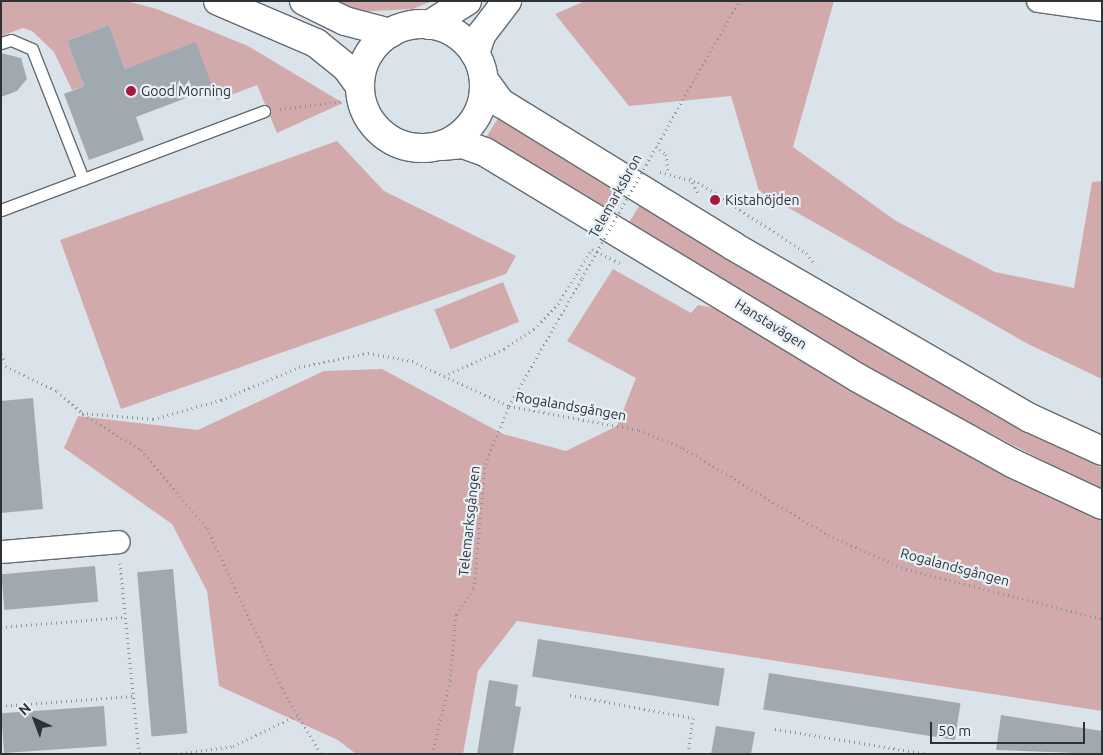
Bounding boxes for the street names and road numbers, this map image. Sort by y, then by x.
street label: Telemarksbron [585,151,645,241]
street label: Hanstavägen [732,295,810,353]
street label: Rogalandsgången [514,388,628,424]
street label: Telemarksgången [455,465,483,577]
street label: Rogalandsgången [899,544,1011,590]

